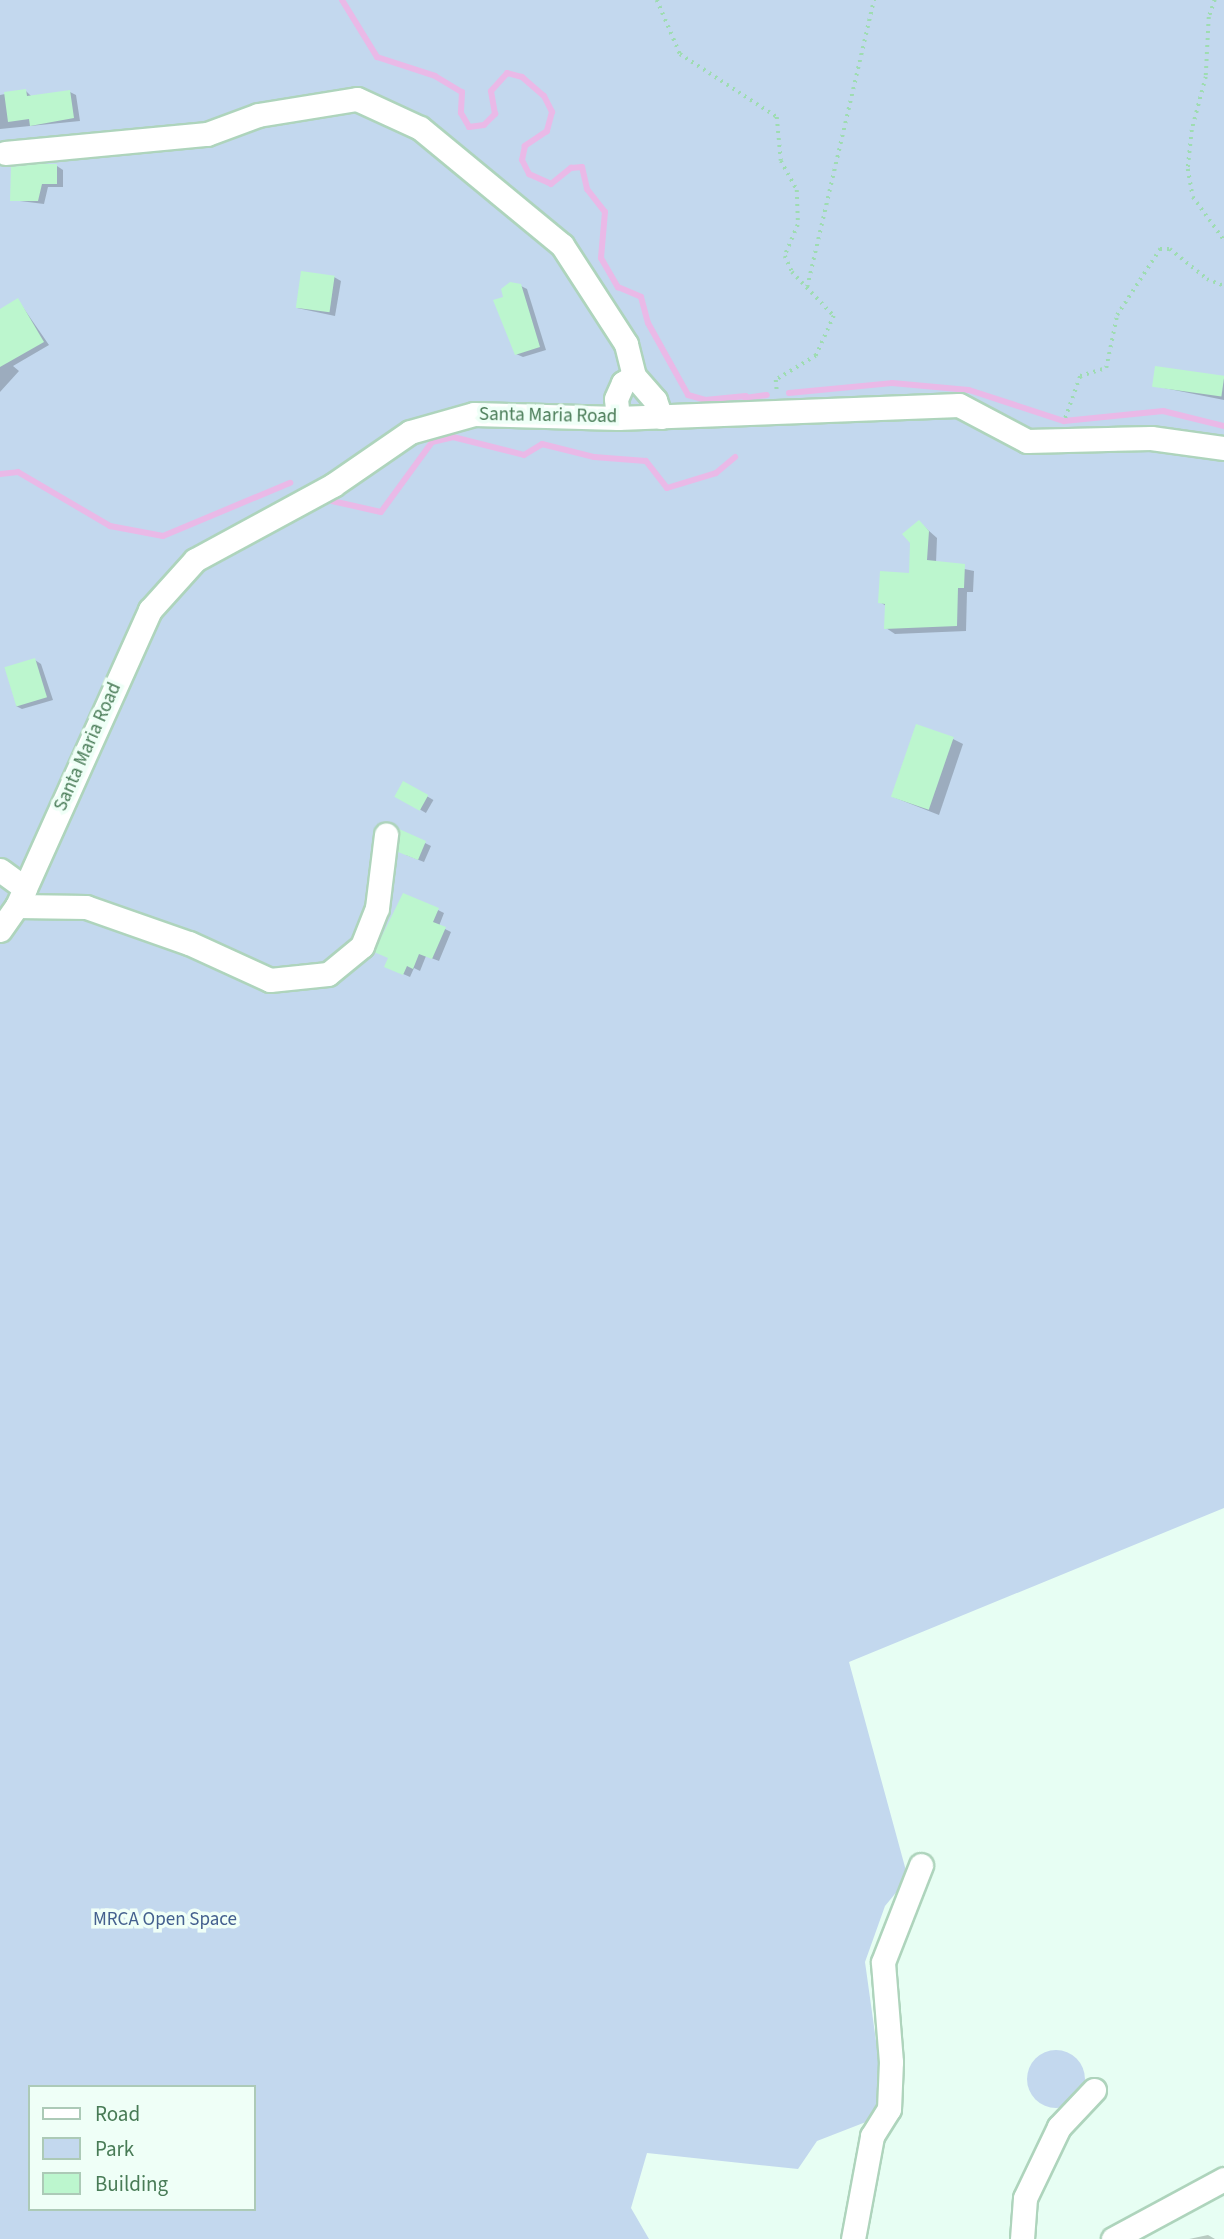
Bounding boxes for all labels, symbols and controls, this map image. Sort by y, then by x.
street label: Santa Maria Road [479,403,617,429]
street label: Santa Maria Road [49,679,127,815]
park label: MRCA Open Space [93,1909,237,1931]
legend [28,2085,256,2211]
text: Road [95,2099,140,2129]
text: Park [95,2134,134,2164]
text: Building [95,2169,168,2199]

